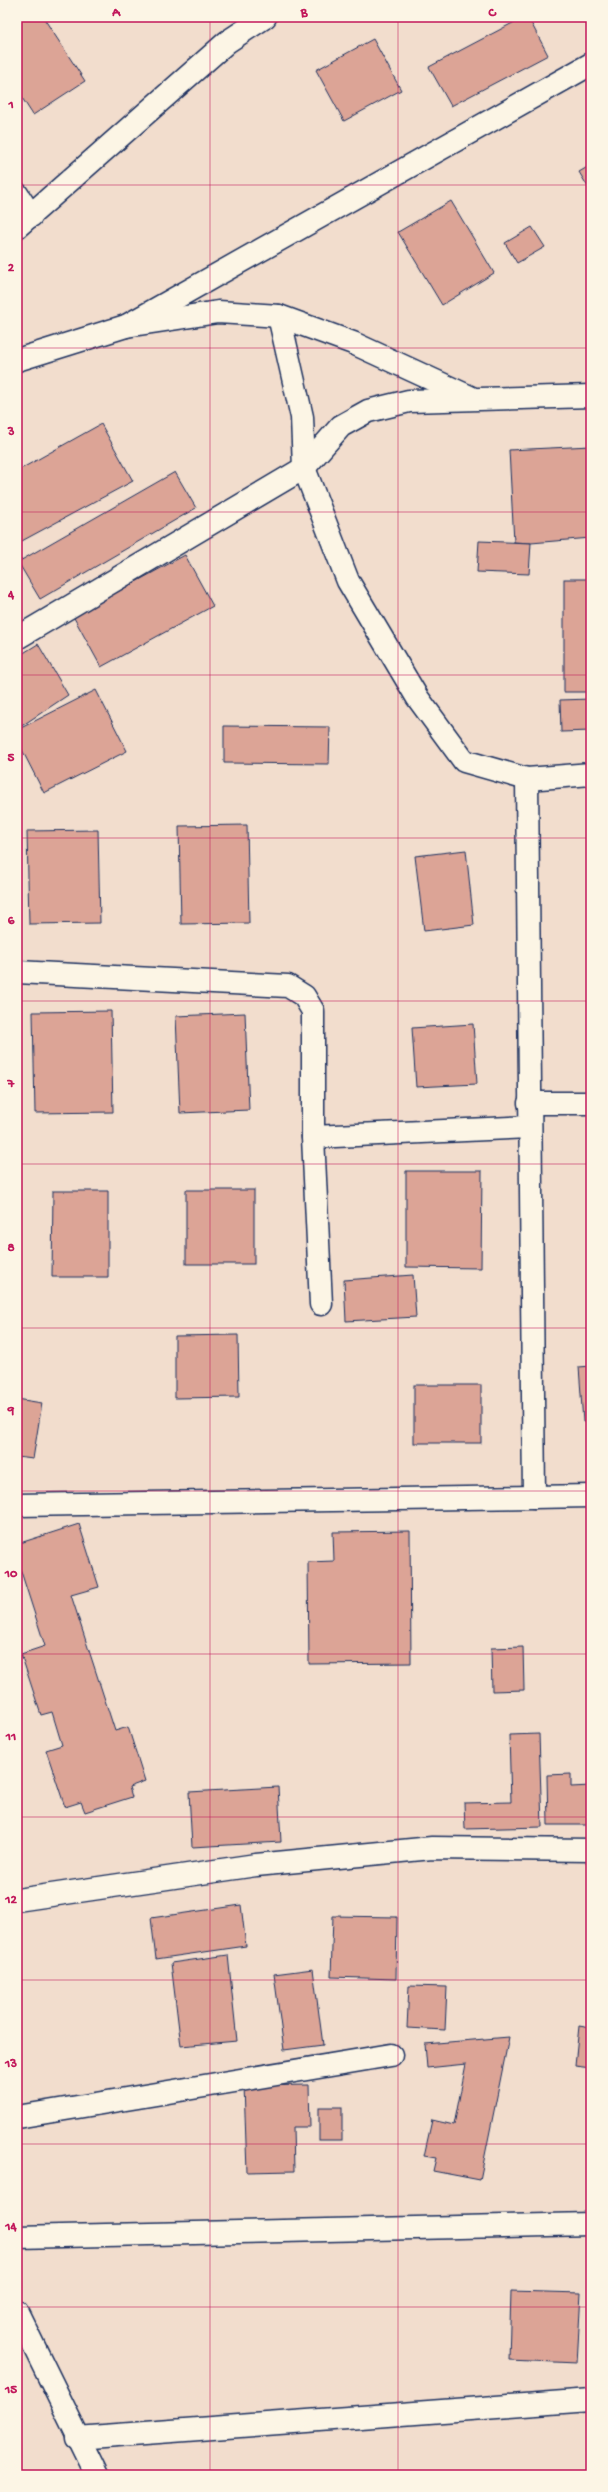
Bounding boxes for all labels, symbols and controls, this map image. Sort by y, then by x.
text: A [111,6,121,21]
text: B [300,6,309,21]
text: C [487,6,497,21]
text: 1 [7,98,14,113]
text: 2 [8,261,15,276]
text: 3 [7,425,15,440]
text: 4 [7,588,15,603]
text: 5 [8,751,15,766]
text: 6 [8,914,15,929]
text: 7 [7,1077,16,1092]
text: 8 [7,1241,15,1256]
text: 9 [7,1404,15,1419]
text: 10 [4,1567,18,1582]
text: 11 [5,1730,16,1745]
text: 12 [4,1893,17,1908]
text: 13 [4,2057,17,2072]
text: 14 [4,2220,18,2235]
text: 15 [4,2383,17,2398]

